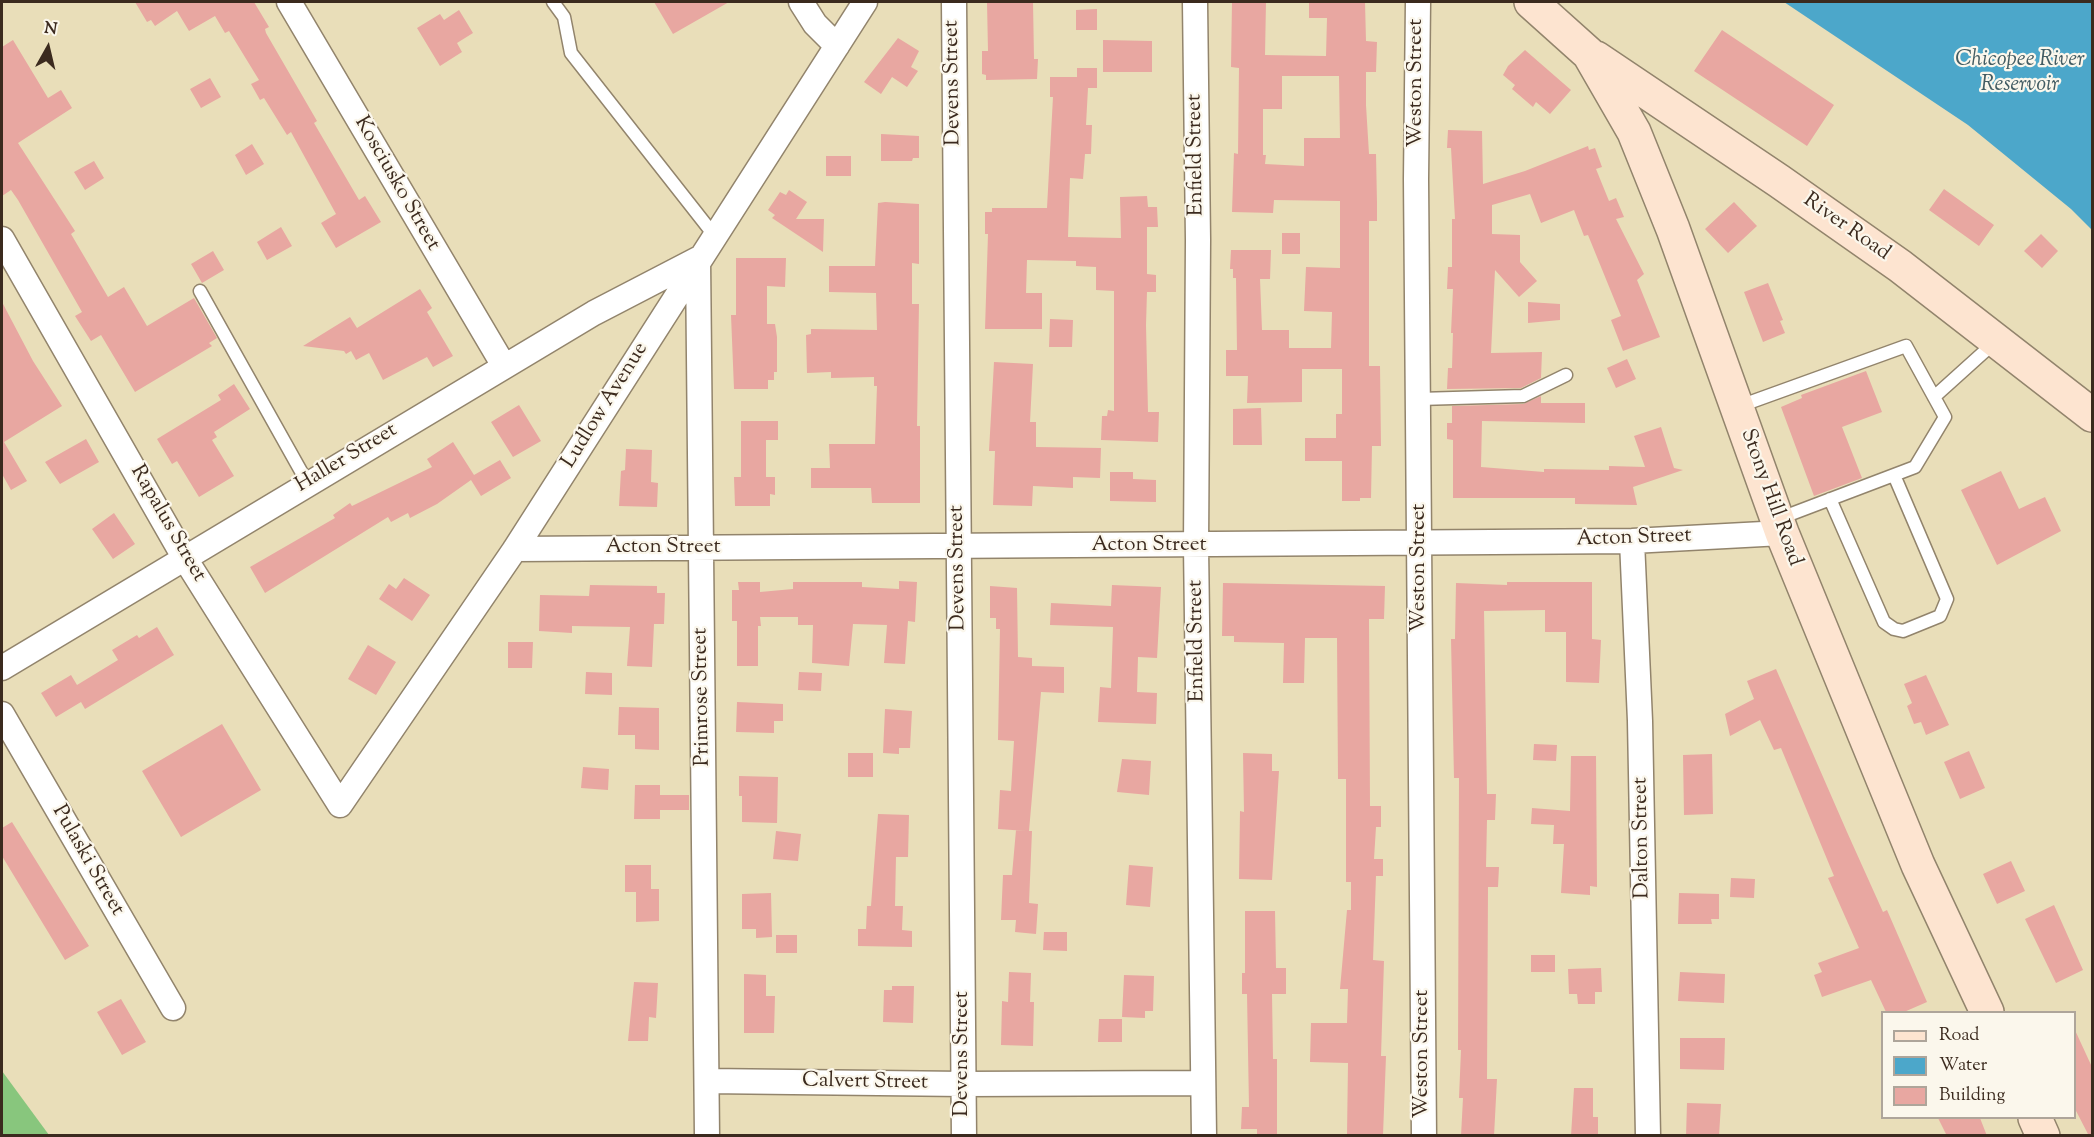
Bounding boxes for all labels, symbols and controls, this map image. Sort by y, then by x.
text: N [43,17,59,42]
north arrow [18,18,78,78]
street label: Weston Street [1404,18,1430,148]
street label: Devens Street [940,20,968,146]
water label: Chicopee River Reservoir [1955,48,2085,100]
street label: Enfield Street [1183,94,1211,216]
street label: Kosciusko Street [347,112,445,256]
street label: River Road [1798,189,1894,267]
street label: Ludlow Avenue [557,338,655,474]
street label: Haller Street [292,419,402,499]
street label: Stony Hill Road [1734,426,1806,570]
street label: Rapalus Street [123,461,211,587]
street label: Weston Street [1407,503,1433,633]
street label: Devens Street [945,505,973,631]
street label: Acton Street [1576,524,1692,554]
street label: Acton Street [1091,533,1207,559]
street label: Acton Street [605,535,721,561]
street label: Enfield Street [1184,580,1212,702]
street label: Primrose Street [689,627,717,767]
street label: Dalton Street [1629,777,1657,899]
street label: Pulaski Street [45,801,129,921]
street label: Weston Street [1410,989,1436,1119]
street label: Devens Street [950,991,976,1117]
legend [1881,1011,2076,1119]
text: Road [1939,1023,1979,1049]
text: Water [1939,1053,1987,1079]
street label: Calvert Street [802,1069,928,1097]
text: Building [1939,1083,2005,1109]

